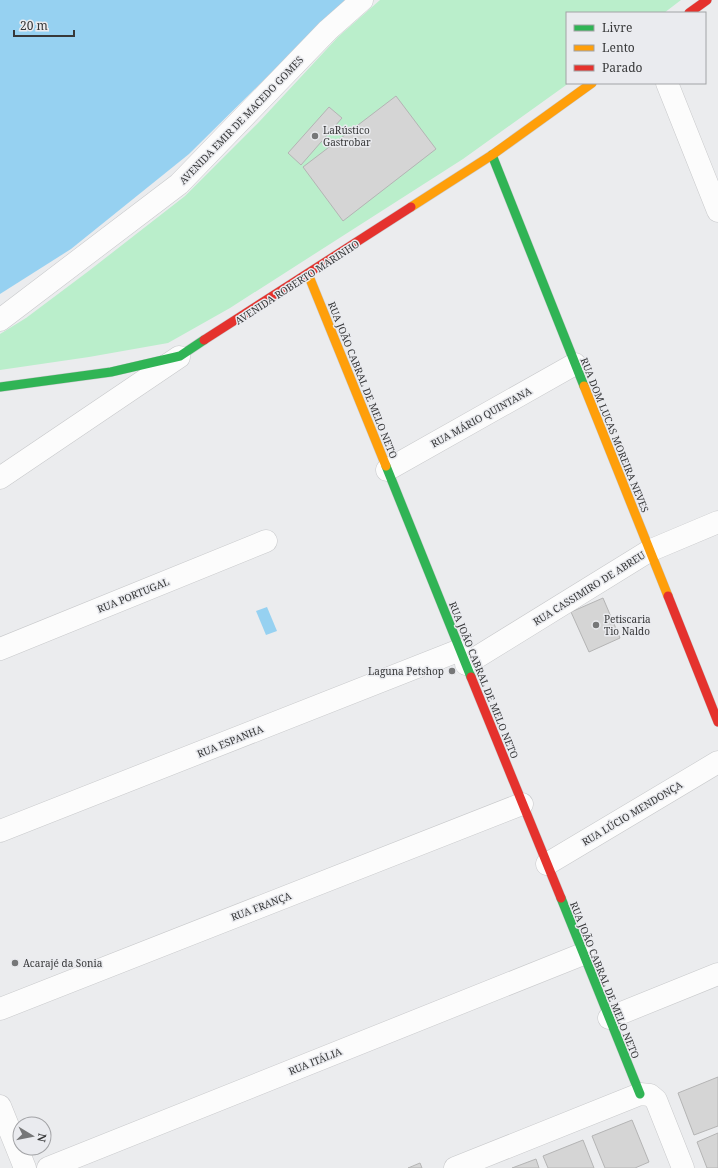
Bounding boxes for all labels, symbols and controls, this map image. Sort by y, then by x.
scale bar [14,12,74,38]
legend [566,12,706,84]
text: 20 m [20,17,48,34]
text: Livre [602,19,632,36]
text: Lento [602,39,635,56]
street label: AVENIDA EMIR DE MACEDO GOMES [176,53,306,187]
text: Parado [602,59,643,76]
place label: LaRústico Gastrobar [323,123,371,149]
marker: LaRústico Gastrobar [310,131,320,141]
street label: AVENIDA ROBERTO MARINHO [232,236,362,328]
street label: RUA JOÃO CABRAL DE MELO NETO [325,299,401,461]
street label: RUA DOM LUCAS MOREIRA NEVES [577,355,653,515]
street label: RUA MÁRIO QUINTANA [428,383,535,450]
street label: RUA CASSIMIRO DE ABREU [530,547,648,628]
street label: RUA PORTUGAL [95,574,171,616]
street label: RUA JOÃO CABRAL DE MELO NETO [446,599,522,761]
place label: Petiscaria Tio Naldo [604,612,651,638]
marker: Petiscaria Tio Naldo [591,620,601,630]
place label: Laguna Petshop [368,664,444,678]
marker: Laguna Petshop [447,666,457,676]
street label: RUA ESPANHA [195,721,266,761]
street label: RUA LÚCIO MENDONÇA [579,777,686,849]
street label: RUA FRANÇA [229,888,294,924]
street label: RUA JOÃO CABRAL DE MELO NETO [567,899,643,1061]
place label: Acarajé da Sonia [23,956,103,970]
marker: Acarajé da Sonia [10,958,20,968]
street label: RUA ITÁLIA [286,1044,345,1078]
north arrow [12,1116,52,1156]
text: N [34,1132,50,1144]

